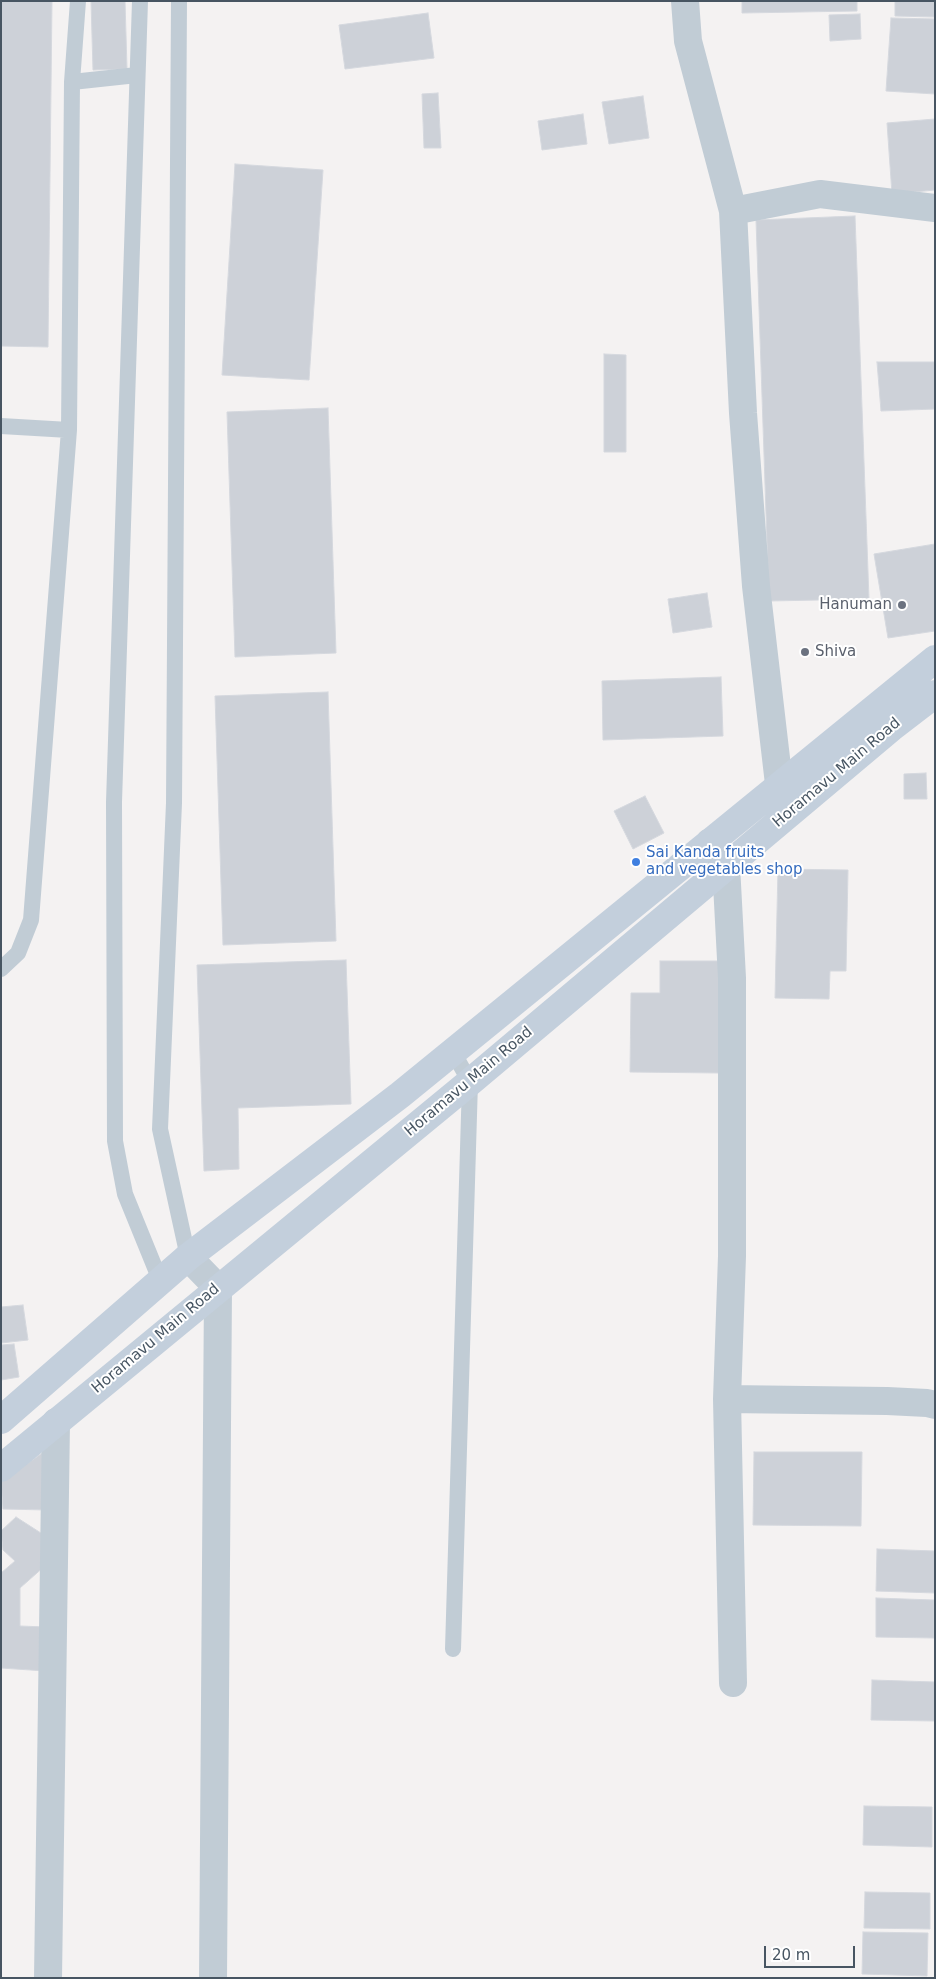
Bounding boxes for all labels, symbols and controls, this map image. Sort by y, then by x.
place label: Hanuman [819,596,892,614]
marker: Hanuman [896,599,908,611]
place label: Shiva [815,643,856,661]
marker: Shiva [799,646,811,658]
street label: Horamavu Main Road [770,714,904,832]
place label: Sai Kanda fruits and vegetables shop [646,844,802,879]
marker: Sai Kanda fruits and vegetables shop [630,856,642,868]
street label: Horamavu Main Road [402,1023,536,1141]
street label: Horamavu Main Road [89,1280,223,1398]
scale bar [766,1936,857,1968]
text: 20 m [772,1946,810,1964]

